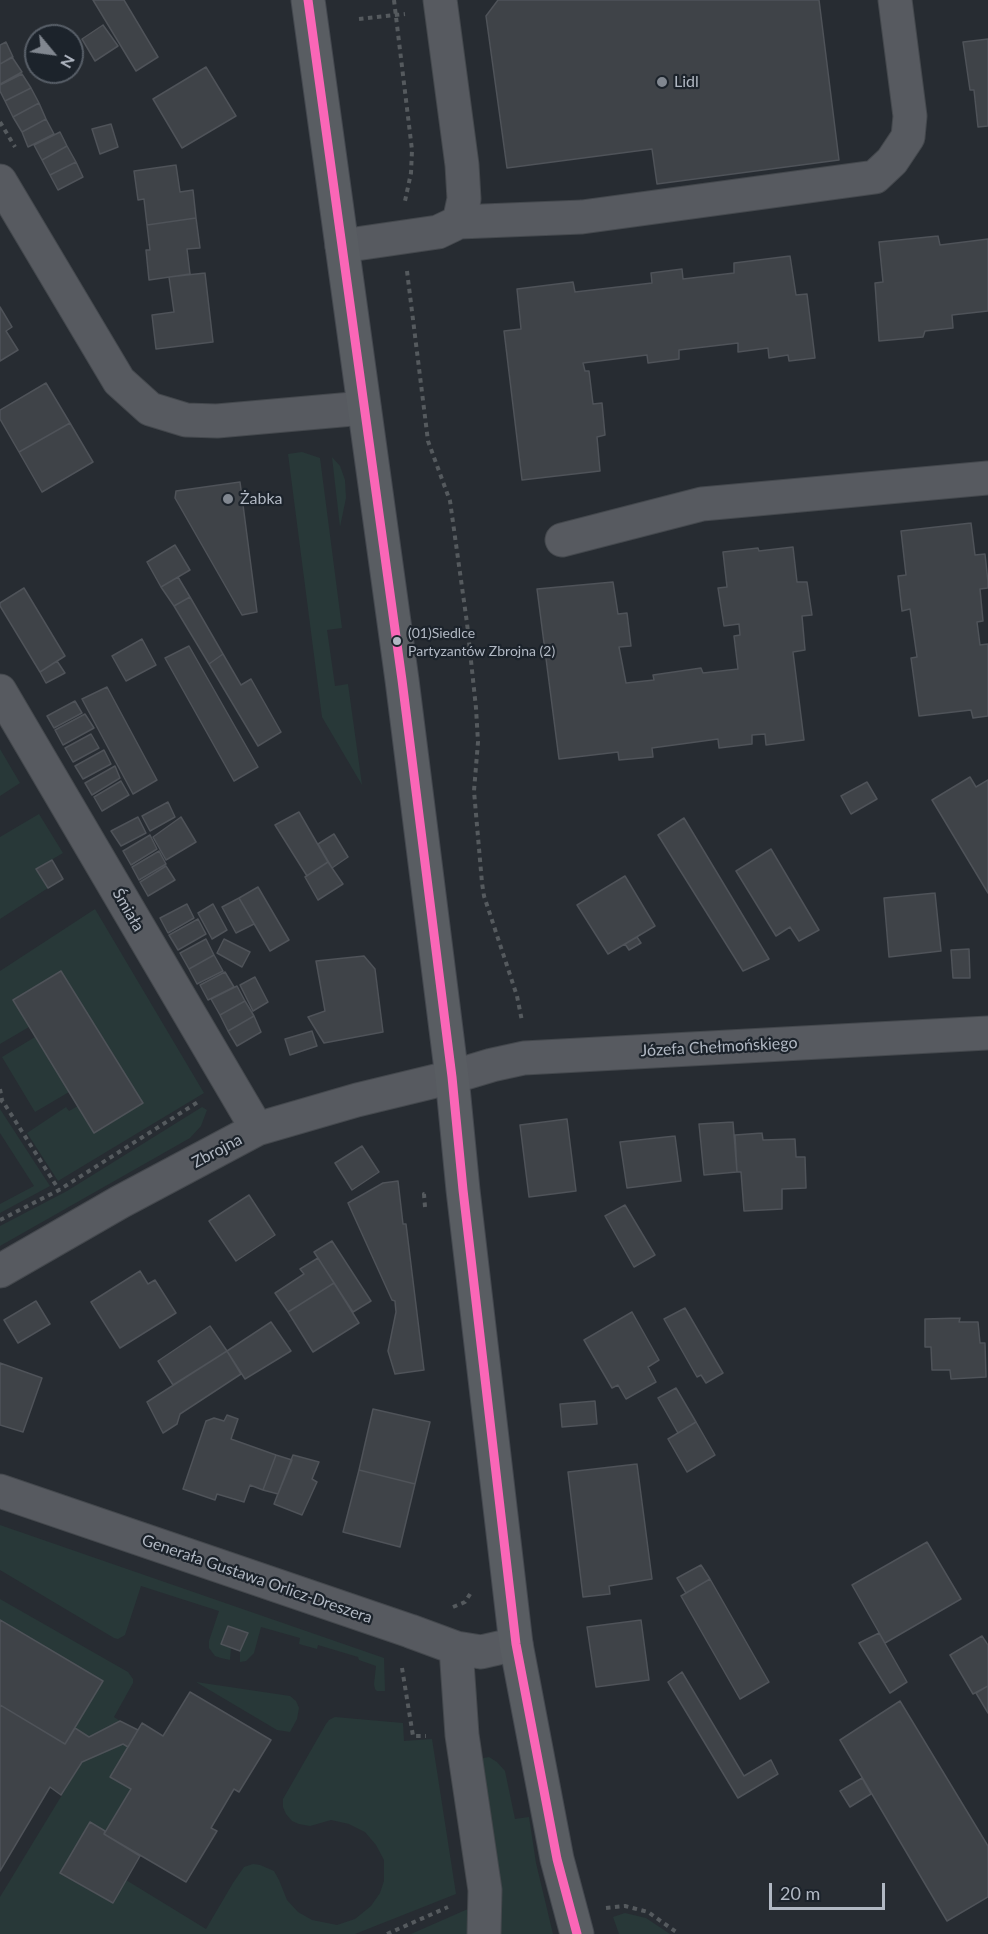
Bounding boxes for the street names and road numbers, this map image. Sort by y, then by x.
street label: Śmiała [108,885,148,935]
street label: Józefa Chełmońskiego [640,1033,798,1061]
street label: Zbrojna [189,1130,245,1172]
street label: Generała Gustawa Orlicz-Dreszera [139,1530,375,1628]

